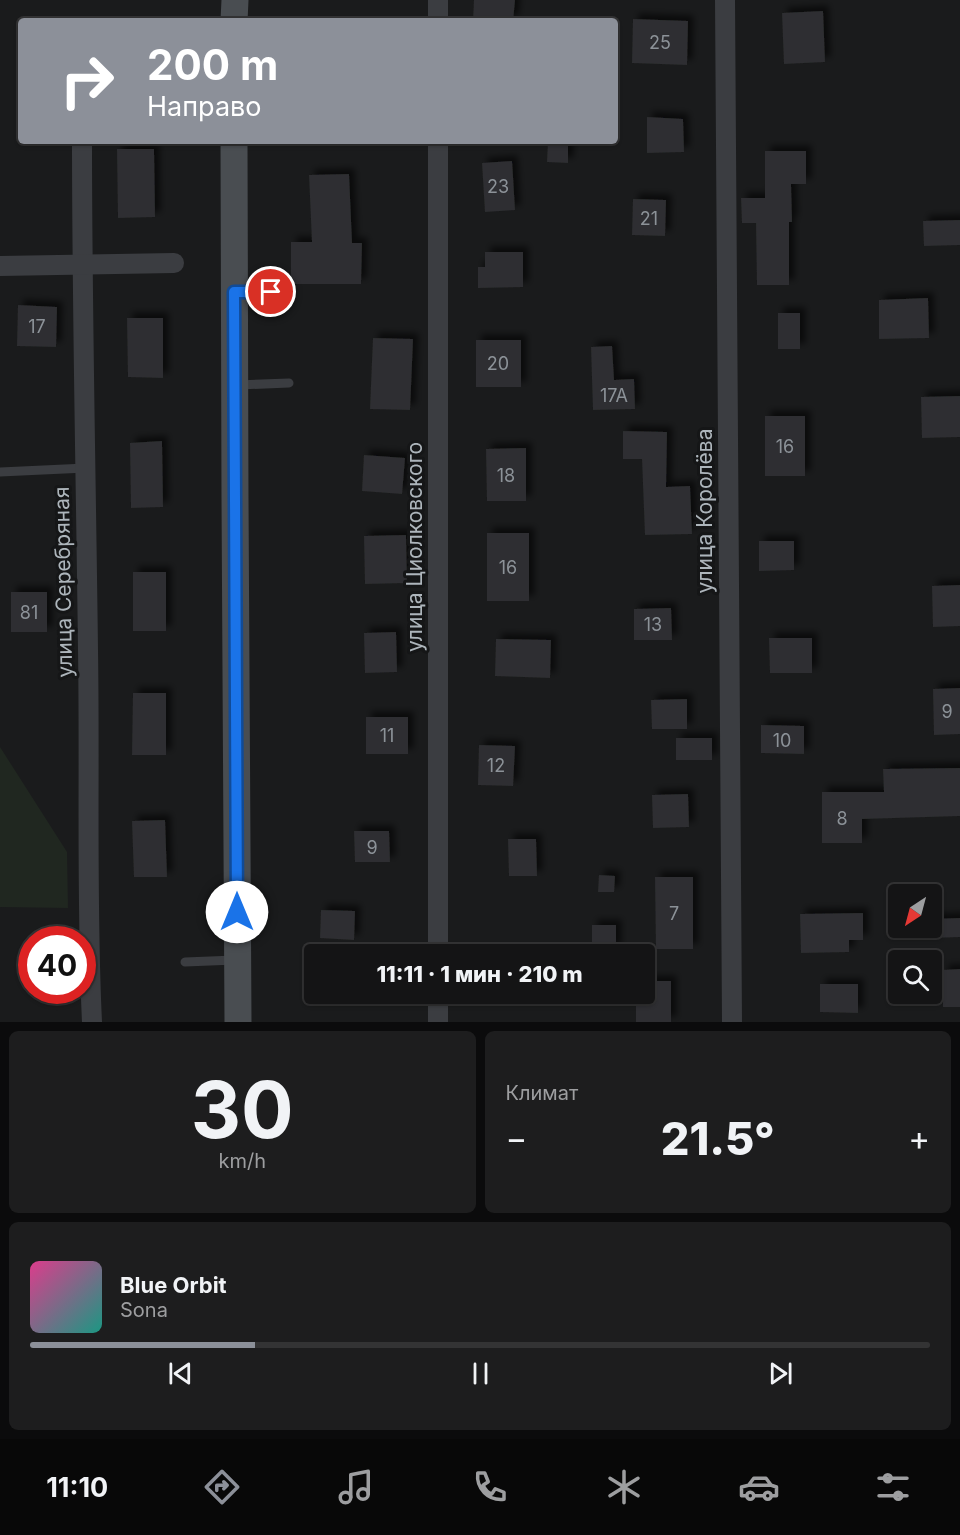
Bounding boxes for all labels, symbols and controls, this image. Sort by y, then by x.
house number: 25 [649,32,671,53]
text: 200 m [147,39,278,90]
icon: right [48,42,126,120]
text: Направо [147,90,262,123]
house number: 23 [487,176,509,197]
house number: 21 [640,208,658,229]
pin [245,266,296,317]
icon: arrive [254,275,287,308]
house number: 17 [28,316,46,337]
house number: 20 [487,353,509,374]
house number: 17А [600,385,628,406]
street label: улица Королёва [692,429,717,593]
house number: 16 [776,436,794,457]
street label: улица Циолковского [402,442,427,652]
house number: 18 [497,465,515,486]
street label: улица Серебряная [49,486,77,678]
house number: 16 [499,557,517,578]
house number: 81 [20,602,38,623]
house number: 13 [644,614,662,635]
house number: 9 [941,701,953,722]
house number: 11 [380,725,394,746]
house number: 10 [773,730,791,751]
house number: 12 [487,755,505,776]
house number: 8 [836,808,848,829]
house number: 9 [366,837,378,858]
position arrow [205,880,269,944]
north arrow [888,884,942,938]
map controls [888,884,942,1004]
house number: 7 [669,903,679,924]
speed limit sign: 40 [18,926,96,1004]
button: search [888,950,942,1004]
text: 11:11 · 1 мин · 210 m [376,961,583,987]
text: 30 [191,1062,294,1157]
text: Климат [506,1081,578,1105]
text: 21.5° [661,1111,775,1166]
text: − [506,1118,527,1158]
text: + [908,1118,930,1158]
text: km/h [218,1149,266,1173]
text: Blue Orbit [120,1272,227,1298]
text: Sona [120,1298,168,1322]
icon: previous [164,1357,197,1390]
icon: pause [464,1357,497,1390]
icon: next [764,1357,797,1390]
icon: directions [201,1466,243,1508]
icon: music [335,1466,377,1508]
icon: phone [469,1466,511,1508]
icon: climate [603,1466,645,1508]
icon: car [738,1466,780,1508]
icon: filters [872,1466,914,1508]
text: 11:10 [46,1471,108,1504]

